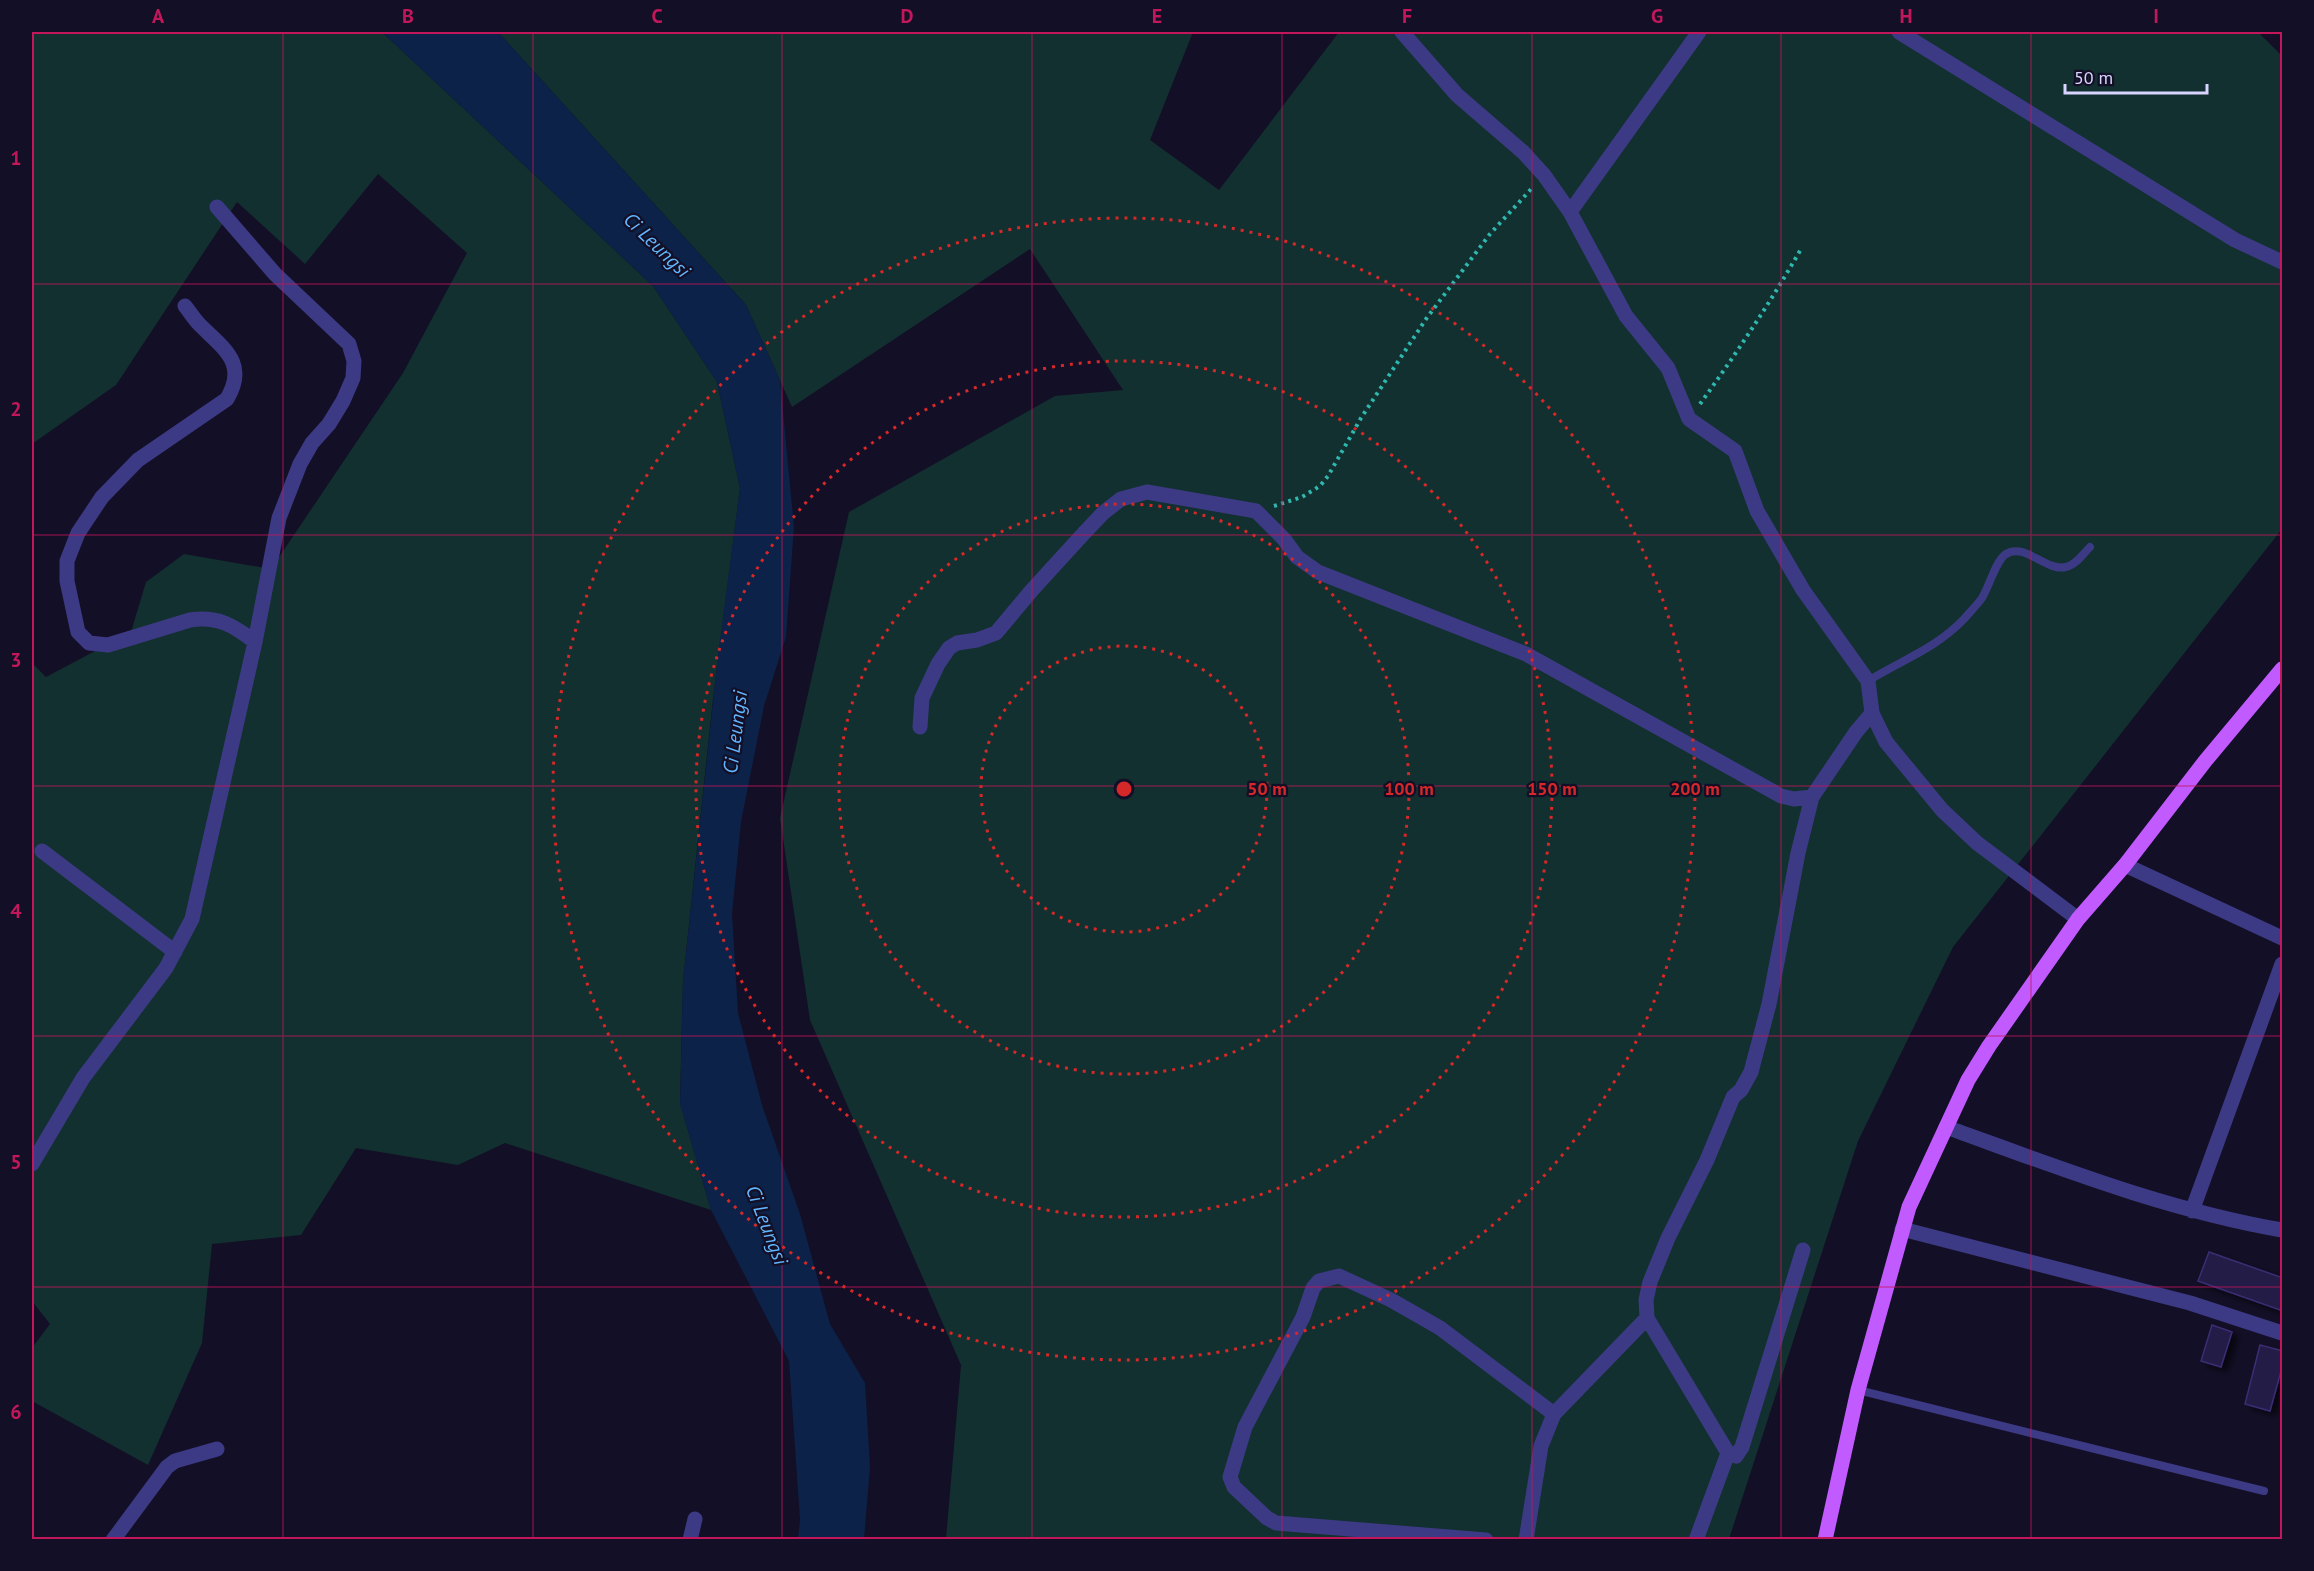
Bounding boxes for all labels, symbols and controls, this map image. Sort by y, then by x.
text: A [152,3,165,29]
text: B [402,3,414,29]
text: C [651,3,663,29]
text: D [901,3,914,29]
text: E [1152,3,1162,29]
text: F [1402,3,1412,29]
text: G [1651,3,1663,29]
text: H [1899,3,1913,29]
text: I [2153,3,2159,29]
scale bar [2065,57,2208,95]
text: 50 m [2074,66,2113,89]
text: 1 [10,145,22,171]
water label: Ci Leungsi [618,207,697,284]
text: 2 [10,396,22,422]
text: 3 [10,647,22,673]
water label: Ci Leungsi [717,688,753,775]
text: 50 m [1247,777,1287,800]
text: 100 m [1384,777,1434,800]
text: 150 m [1527,777,1577,800]
text: 200 m [1670,777,1720,800]
centre of rings [1114,779,1134,799]
text: 4 [10,898,22,924]
text: 5 [10,1149,22,1175]
water label: Ci Leungsi [740,1181,794,1269]
text: 6 [10,1399,22,1425]

